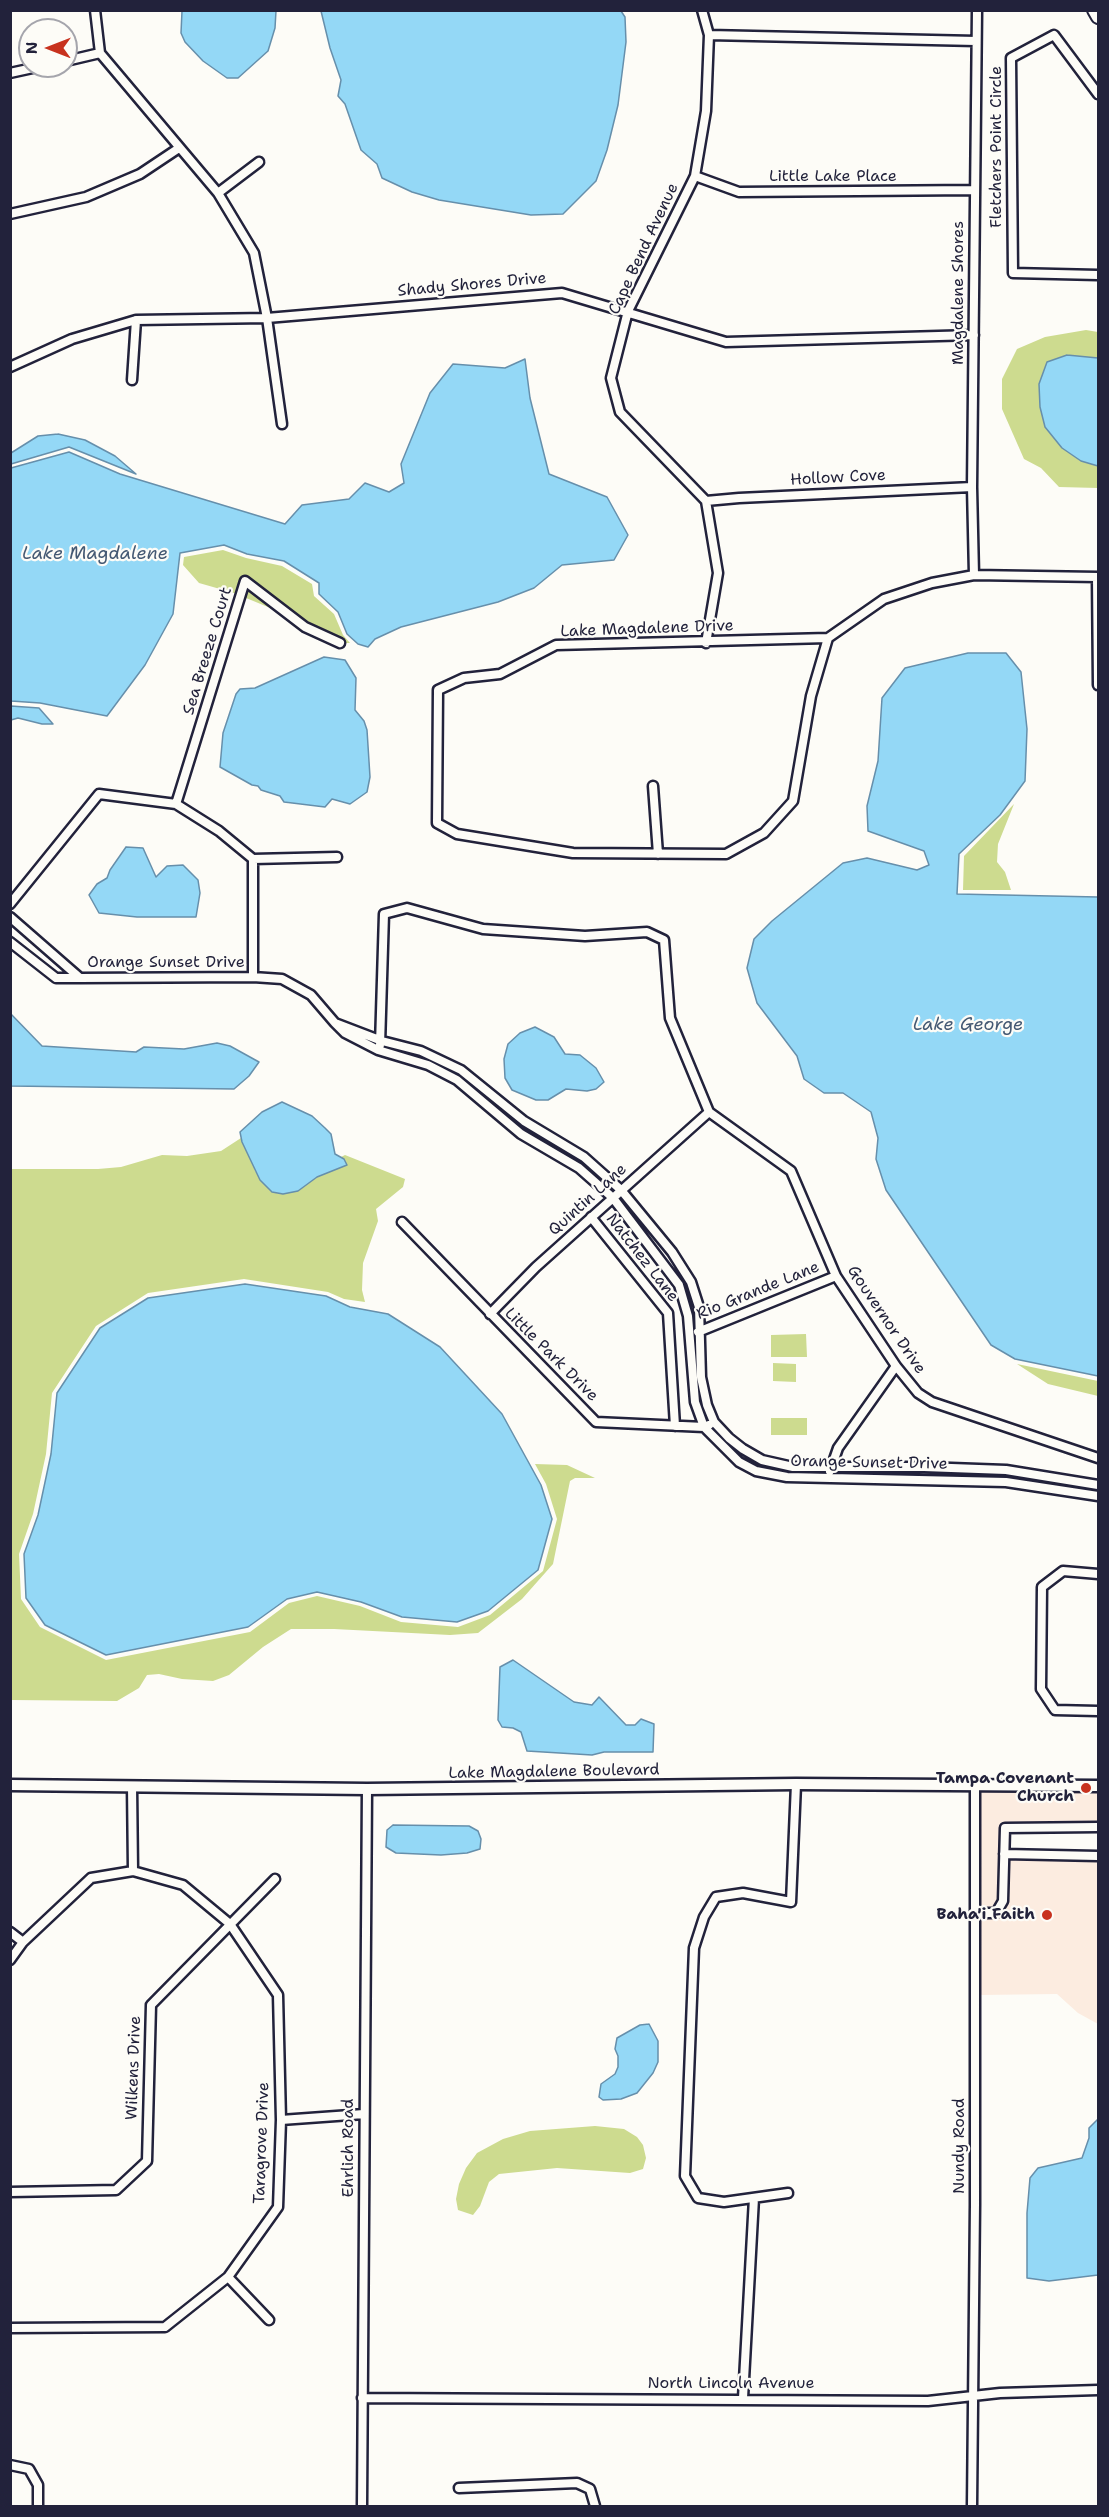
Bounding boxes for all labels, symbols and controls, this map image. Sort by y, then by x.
north arrow [18,18,78,78]
text: N [21,42,42,54]
street label: Fletchers Point Circle [987,66,1007,228]
street label: Little Lake Place [769,167,897,187]
street label: Cape Bend Avenue [605,180,683,318]
street label: Magdalene Shores [949,221,969,365]
street label: Shady Shores Drive [397,269,547,301]
street label: Hollow Cove [790,466,886,490]
water label: Lake Magdalene [22,543,168,565]
street label: Sea Breeze Court [179,585,237,717]
street label: Lake Magdalene Drive [560,616,734,642]
street label: Orange Sunset Drive [87,953,245,973]
water label: Lake George [913,1014,1023,1036]
street label: Quintin Lane [545,1160,631,1240]
street label: Natchez Lane [601,1210,683,1306]
street label: Rio Grande Lane [694,1258,822,1324]
street label: Gouvernor Drive [843,1262,929,1378]
street label: Little Park Drive [500,1304,602,1406]
street label: Orange Sunset Drive [790,1452,948,1474]
street label: Lake Magdalene Boulevard [448,1761,660,1783]
place label: Tampa Covenant Church [936,1769,1074,1807]
marker: Tampa Covenant Church [1079,1781,1093,1795]
place label: Baha'i Faith [937,1905,1035,1925]
marker: Baha'i Faith [1040,1908,1054,1922]
street label: Wilkens Drive [123,2015,145,2121]
street label: Taragrove Drive [250,2082,274,2204]
street label: Nundy Road [950,2098,970,2194]
street label: Ehrlich Road [339,2099,359,2197]
street label: North Lincoln Avenue [648,2374,814,2394]

